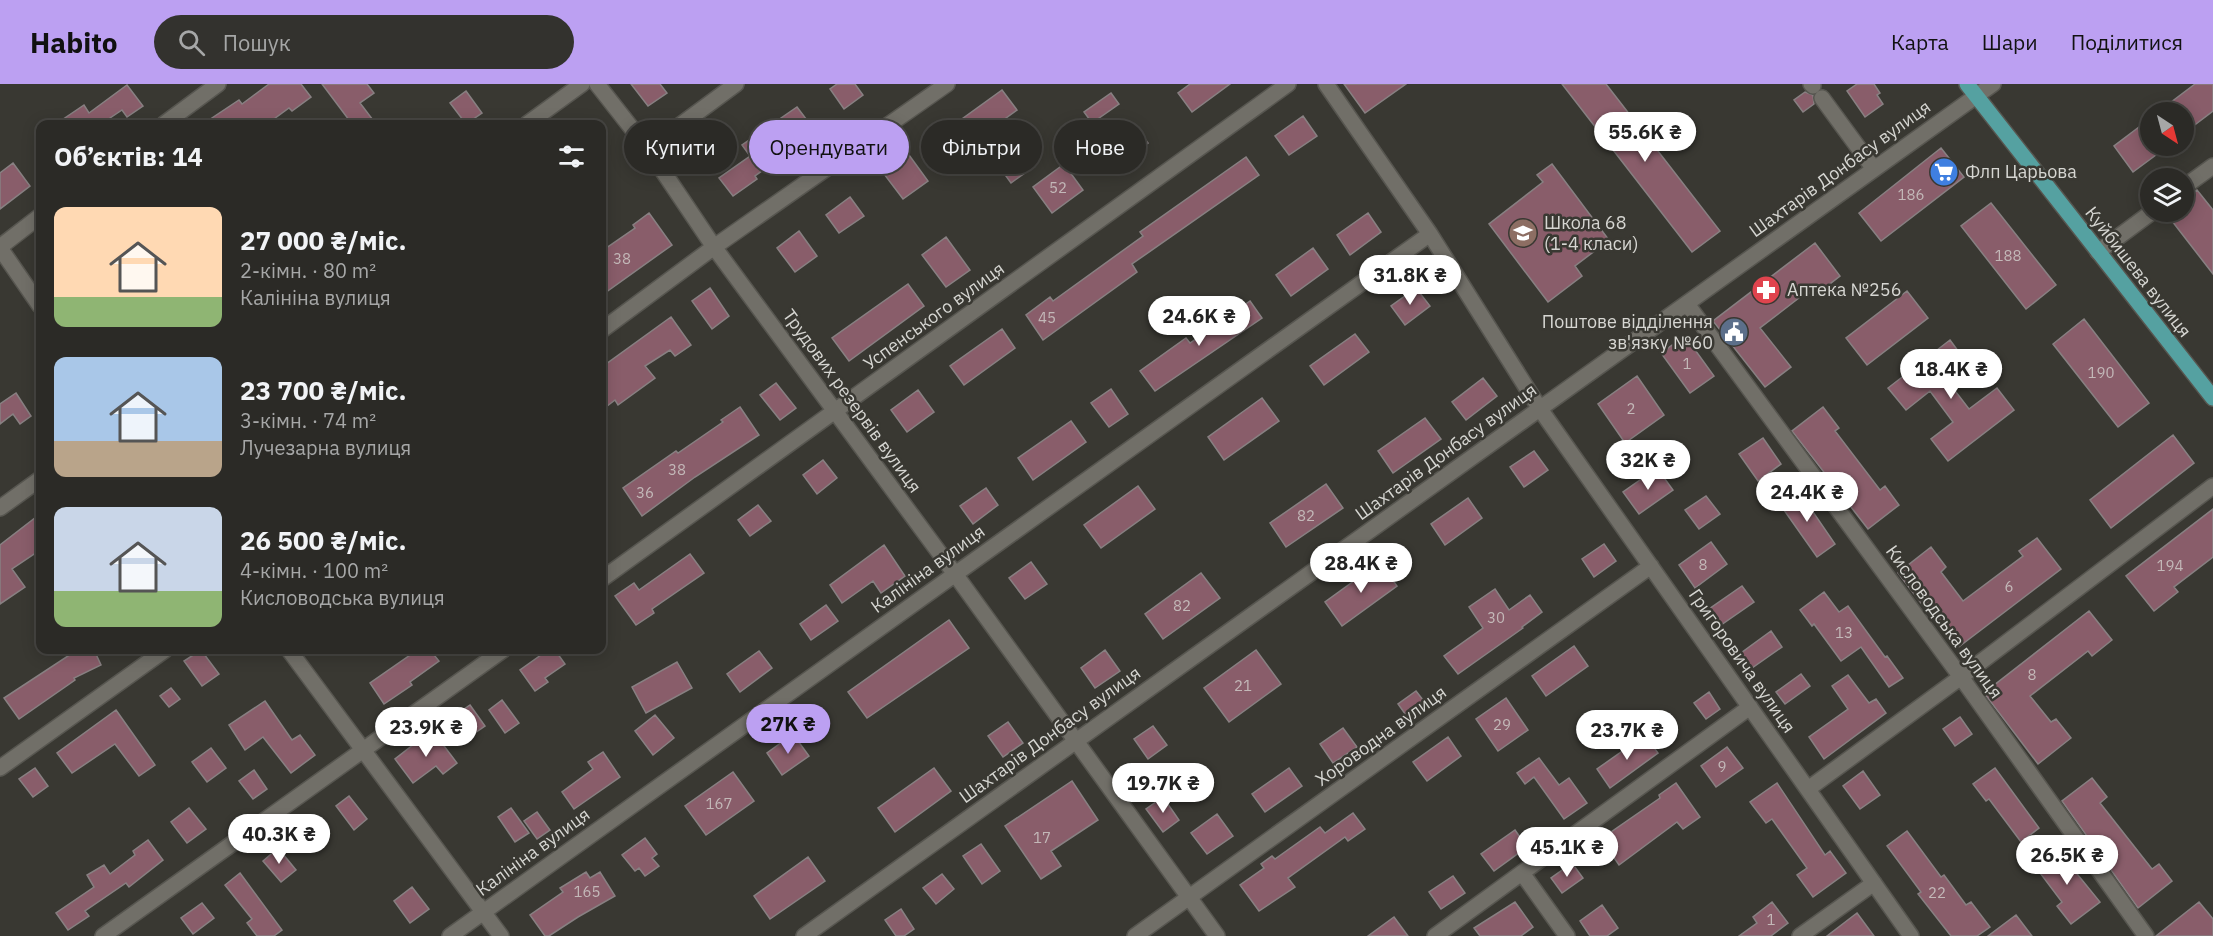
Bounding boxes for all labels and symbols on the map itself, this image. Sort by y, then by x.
street label: Шахтарів Донбасу вулиця [1745,95,1935,242]
north arrow [2140,102,2194,156]
pin: 55.6K ₴ [1590,112,1700,163]
supermarket icon: Флп Царьова [1928,156,1960,188]
place label: Флп Царьова [1965,160,2077,183]
house number: 52 [1049,178,1067,197]
house number: 186 [1897,185,1925,204]
street label: Куйбишева вулиця [2080,202,2197,342]
place label: Школа 68 (1-4 класи) [1544,211,1638,255]
school or university icon: Школа 68 (1-4 класи) [1507,217,1539,249]
house number: 188 [1994,246,2022,265]
house number: 38 [613,249,631,268]
pin: 31.8K ₴ [1355,255,1465,306]
street label: Успенського вулиця [859,257,1009,375]
pharmacy icon: Аптека №256 [1750,274,1782,306]
place label: Аптека №256 [1787,278,1901,301]
pin: 24.6K ₴ [1144,296,1254,347]
street label: Трудових резервів вулиця [778,304,927,497]
house number: 45 [1038,308,1056,327]
place label: Поштове відділення зв'язку №60 [1542,310,1713,354]
public building icon: Поштове відділення зв'язку №60 [1718,316,1750,348]
pin: 18.4K ₴ [1896,349,2006,400]
house number: 1 [1682,354,1692,373]
house number: 190 [2087,363,2115,382]
street label: Шахтарів Донбасу вулиця [1351,378,1541,525]
house number: 2 [1626,399,1636,418]
pin: 32K ₴ [1606,440,1690,491]
house number: 38 [668,460,686,479]
pin: 24.4K ₴ [1752,472,1862,523]
house number: 36 [636,483,654,502]
house number: 82 [1297,506,1315,525]
street label: Калініна вулиця [866,519,989,618]
street label: Кисловодська вулиця [1881,540,2008,703]
pin: 28.4K ₴ [1306,543,1416,594]
house number: 8 [1698,555,1708,574]
house number: 194 [2156,556,2184,575]
house number: 6 [2004,577,2014,596]
street label: Григоровича вулиця [1684,584,1801,737]
house number: 82 [1173,596,1191,615]
house number: 30 [1487,608,1505,627]
house number: 13 [1835,623,1853,642]
street label: Шахтарів Донбасу вулиця [955,661,1145,808]
house number: 8 [2027,665,2037,684]
house number: 21 [1234,676,1252,695]
street label: Хороводна вулиця [1311,680,1451,791]
pin: 27K ₴ [746,704,830,755]
pin: 23.9K ₴ [371,707,481,758]
pin: 23.7K ₴ [1572,710,1682,761]
house number: 29 [1493,715,1511,734]
house number: 9 [1717,757,1727,776]
pin: 19.7K ₴ [1108,763,1218,814]
house number: 167 [705,794,733,813]
street label: Калініна вулиця [471,802,594,901]
pin: 40.3K ₴ [224,814,334,865]
pin: 45.1K ₴ [1512,827,1622,878]
house number: 17 [1033,828,1051,847]
pin: 26.5K ₴ [2012,835,2122,886]
house number: 165 [573,882,601,901]
house number: 22 [1928,883,1946,902]
house number: 1 [1766,910,1776,929]

